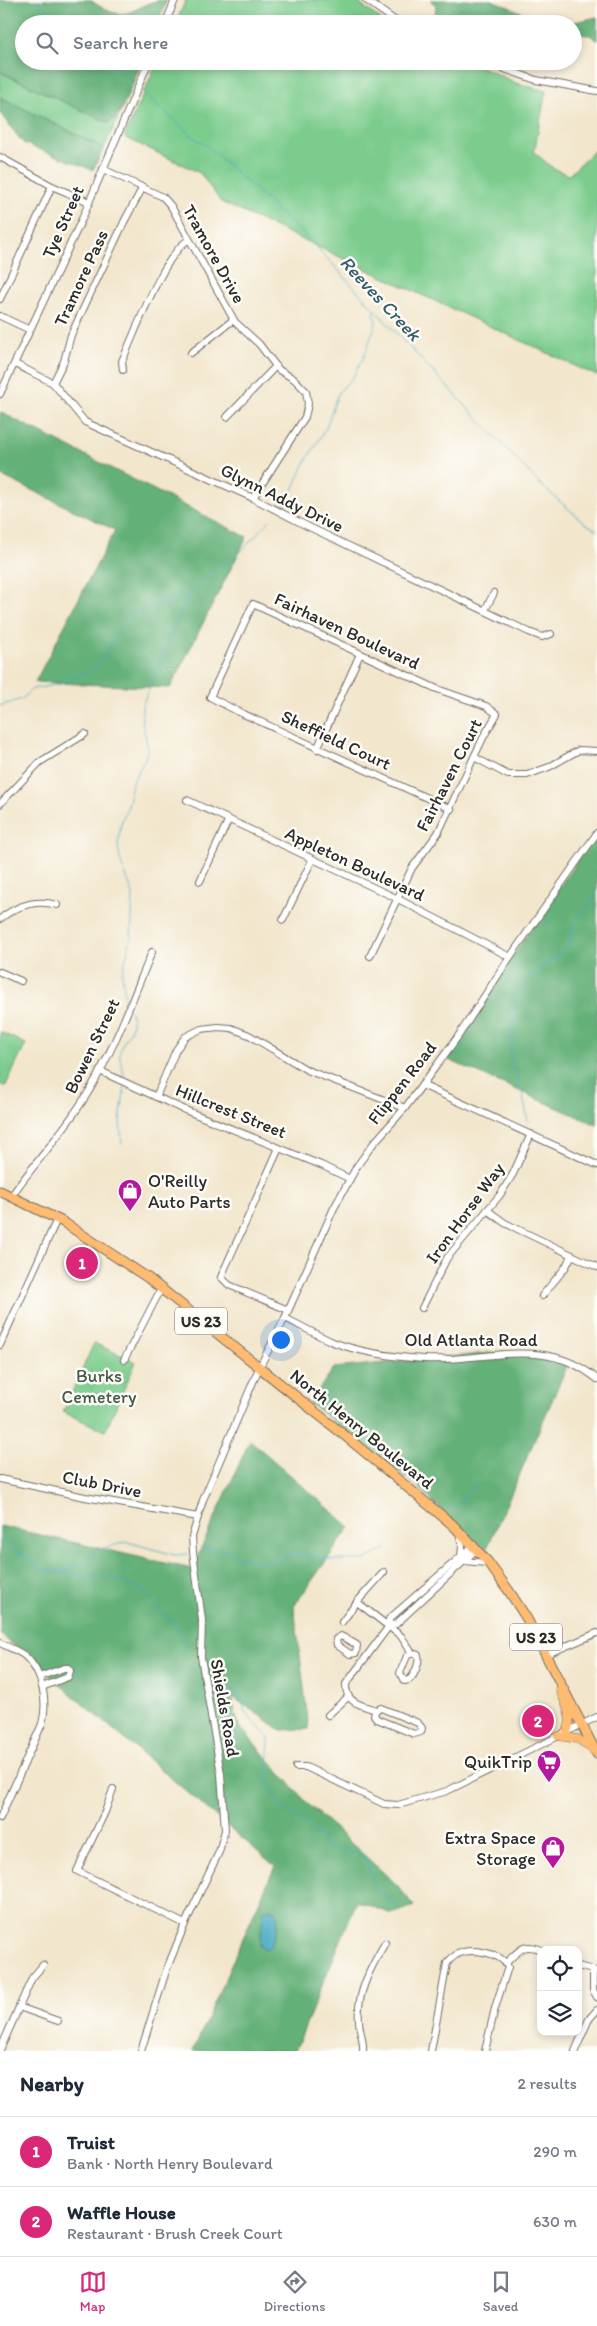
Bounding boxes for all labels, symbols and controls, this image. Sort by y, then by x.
search box [15,15,582,70]
icon: search [33,29,61,57]
text: Search here [73,31,168,54]
street label: Tye Street [37,182,89,262]
street label: Tramore Drive [178,201,250,307]
street label: Tramore Pass [49,226,113,330]
water label: Reeves Creek [335,251,427,346]
street label: Glynn Addy Drive [217,459,347,537]
street label: Fairhaven Boulevard [271,588,424,674]
street label: Sheffield Court [278,705,394,775]
street label: Fairhaven Court [411,715,487,835]
street label: Appleton Boulevard [282,822,429,906]
street label: Bowen Street [59,995,125,1097]
street label: Flippen Road [363,1037,441,1129]
street label: Hillcrest Street [172,1079,290,1143]
street label: Iron Horse Way [421,1158,509,1268]
place label: O'Reilly Auto Parts [148,1170,230,1213]
shop icon: O'Reilly Auto Parts [117,1178,143,1212]
pin: 1 [66,1244,98,1282]
road number: US 23 [175,1308,227,1334]
your location [268,1327,294,1353]
street label: Old Atlanta Road [404,1329,538,1351]
street label: North Henry Boulevard [286,1364,438,1494]
park label: Burks Cemetery [62,1365,137,1408]
street label: Club Drive [61,1466,143,1502]
road number: US 23 [510,1624,562,1650]
street label: Shields Road [206,1657,244,1759]
pin: 2 [522,1702,554,1740]
supermarket icon: QuikTrip [536,1749,562,1783]
place label: QuikTrip [464,1751,532,1773]
place label: Extra Space Storage [445,1827,536,1870]
shop icon: Extra Space Storage [540,1835,566,1869]
map controls [537,1946,582,2036]
button: locate [537,1946,582,1991]
button: layers [537,1991,582,2036]
text: Nearby [20,2071,84,2096]
text: 2 results [517,2074,577,2093]
text: Truist [67,2131,115,2154]
text: 1 [32,2142,40,2161]
text: 290 m [533,2142,577,2161]
text: Bank · North Henry Boulevard [67,2154,273,2173]
text: Waffle House [67,2201,176,2224]
text: 2 [32,2212,40,2231]
text: 630 m [533,2212,577,2231]
text: Restaurant · Brush Creek Court [67,2224,283,2243]
tab: Map [79,2268,107,2315]
tab: Directions [264,2268,325,2315]
tab: Saved [483,2268,518,2315]

